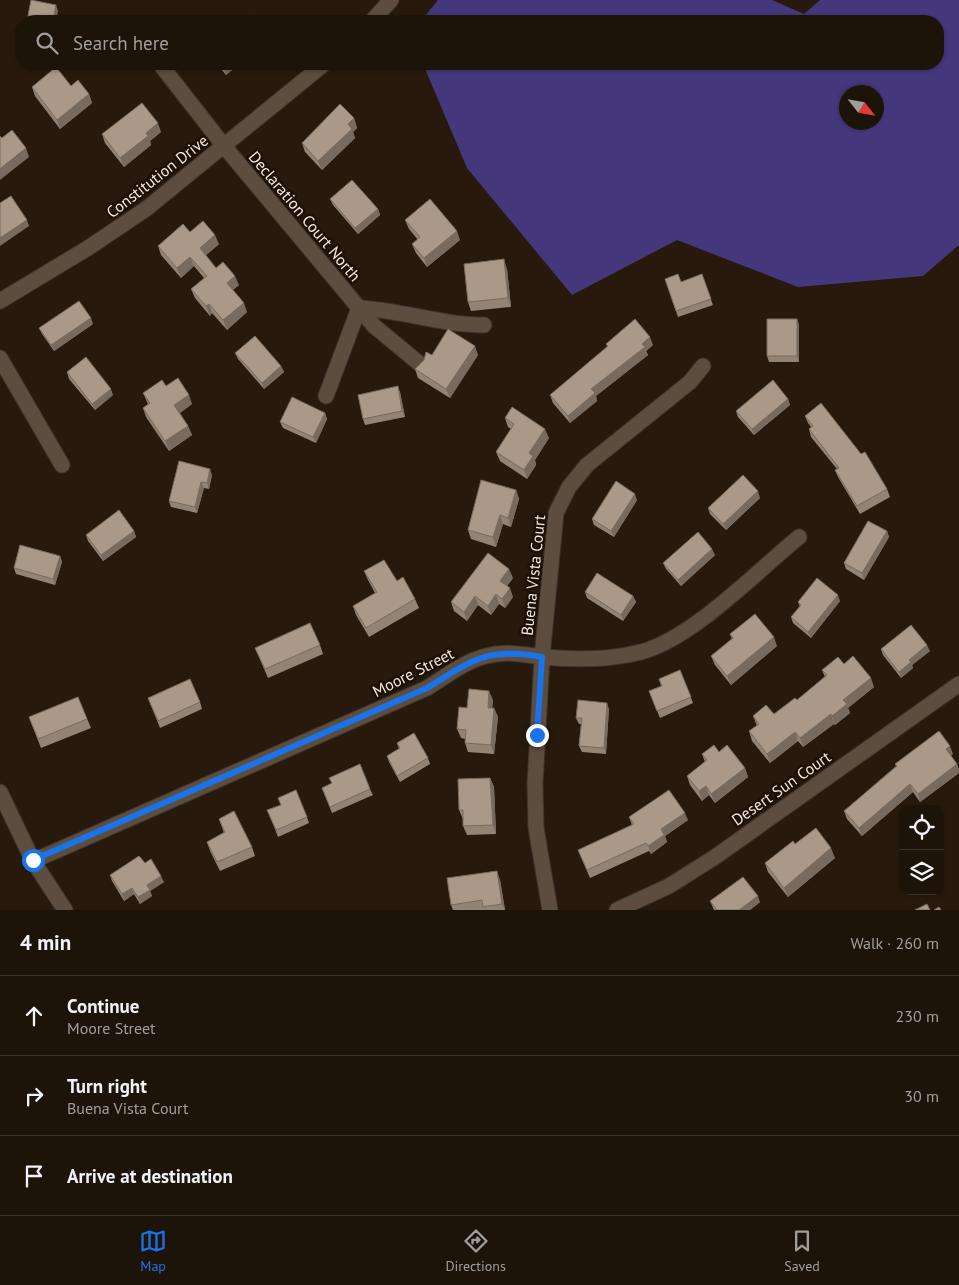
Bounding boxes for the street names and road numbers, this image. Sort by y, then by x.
street label: Constitution Drive [102,130,212,222]
street label: Declaration Court North [245,147,365,285]
street label: Buena Vista Court [517,513,549,636]
street label: Moore Street [369,643,457,701]
street label: Desert Sun Court [728,746,835,830]

